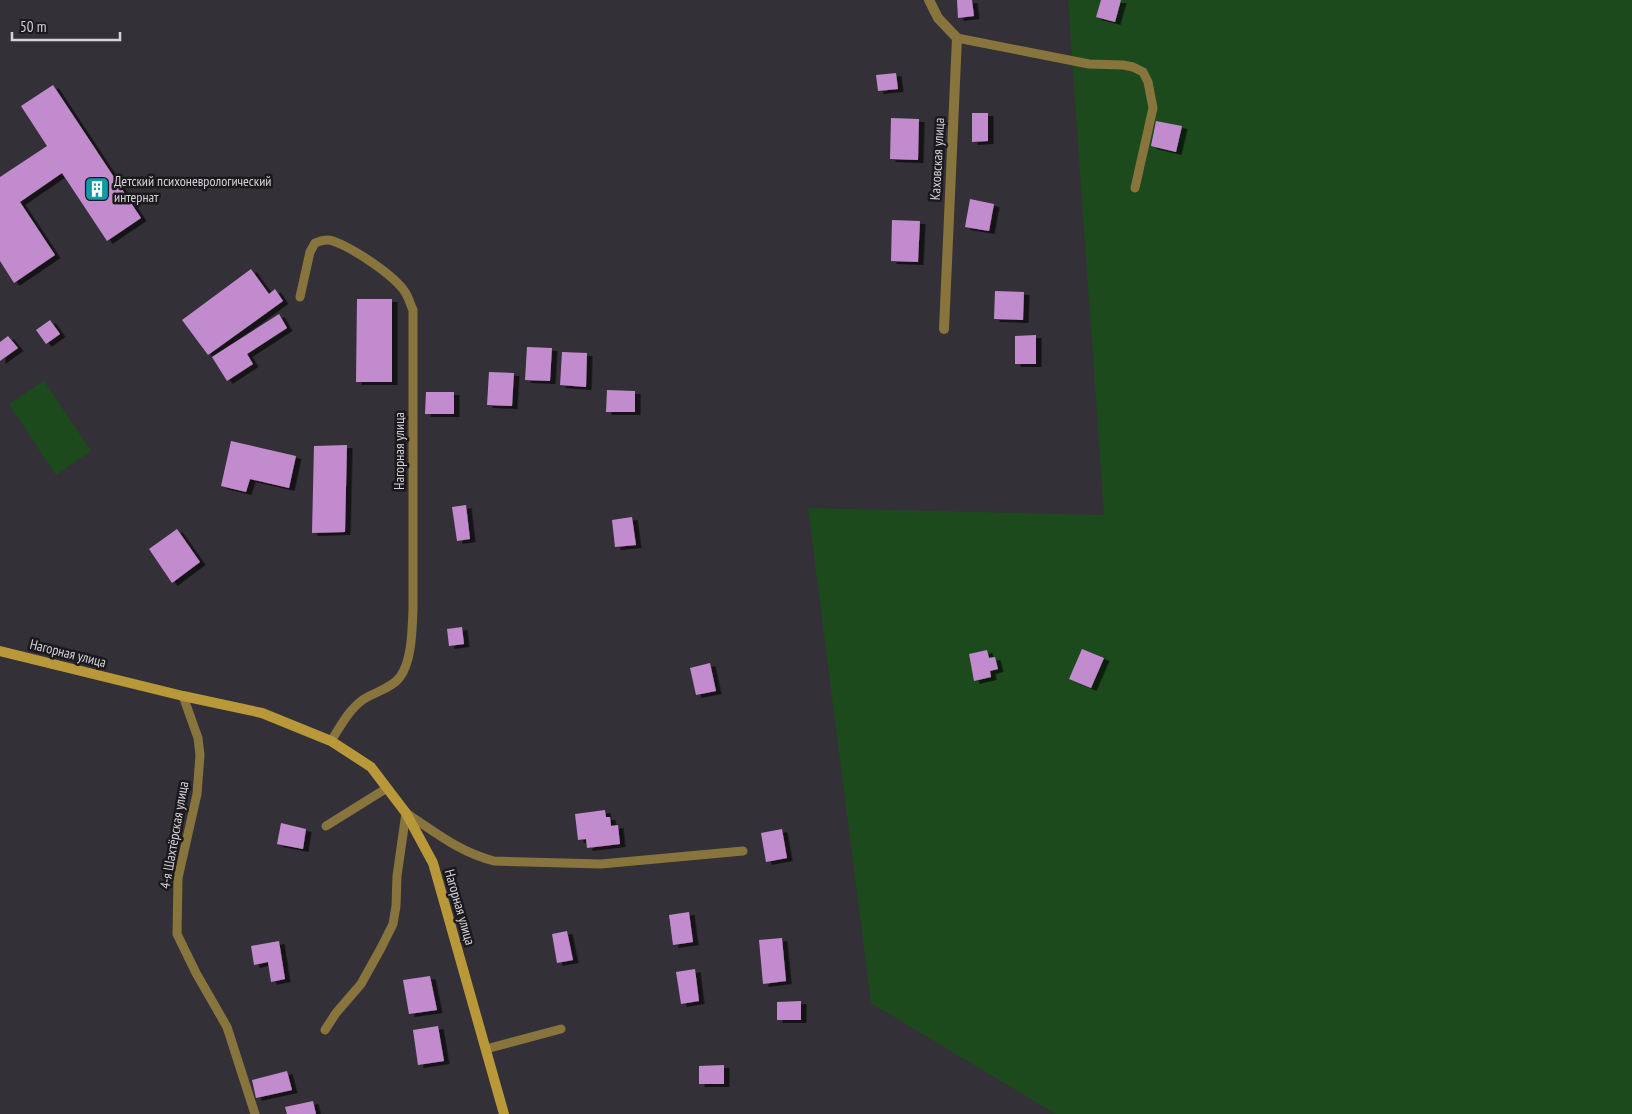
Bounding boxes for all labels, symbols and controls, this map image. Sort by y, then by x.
scale bar [12,10,120,42]
text: 50 m [20,17,46,36]
street label: Каховская улица [926,117,948,201]
place label: Детский психоневрологический интернат [114,172,271,206]
building icon: Детский психоневрологический интернат [84,176,110,202]
street label: Нагорная улица [390,412,408,490]
street label: Нагорная улица [28,635,108,671]
street label: 4-я Шахтёрская улица [156,780,192,890]
street label: Нагорная улица [441,867,479,947]

